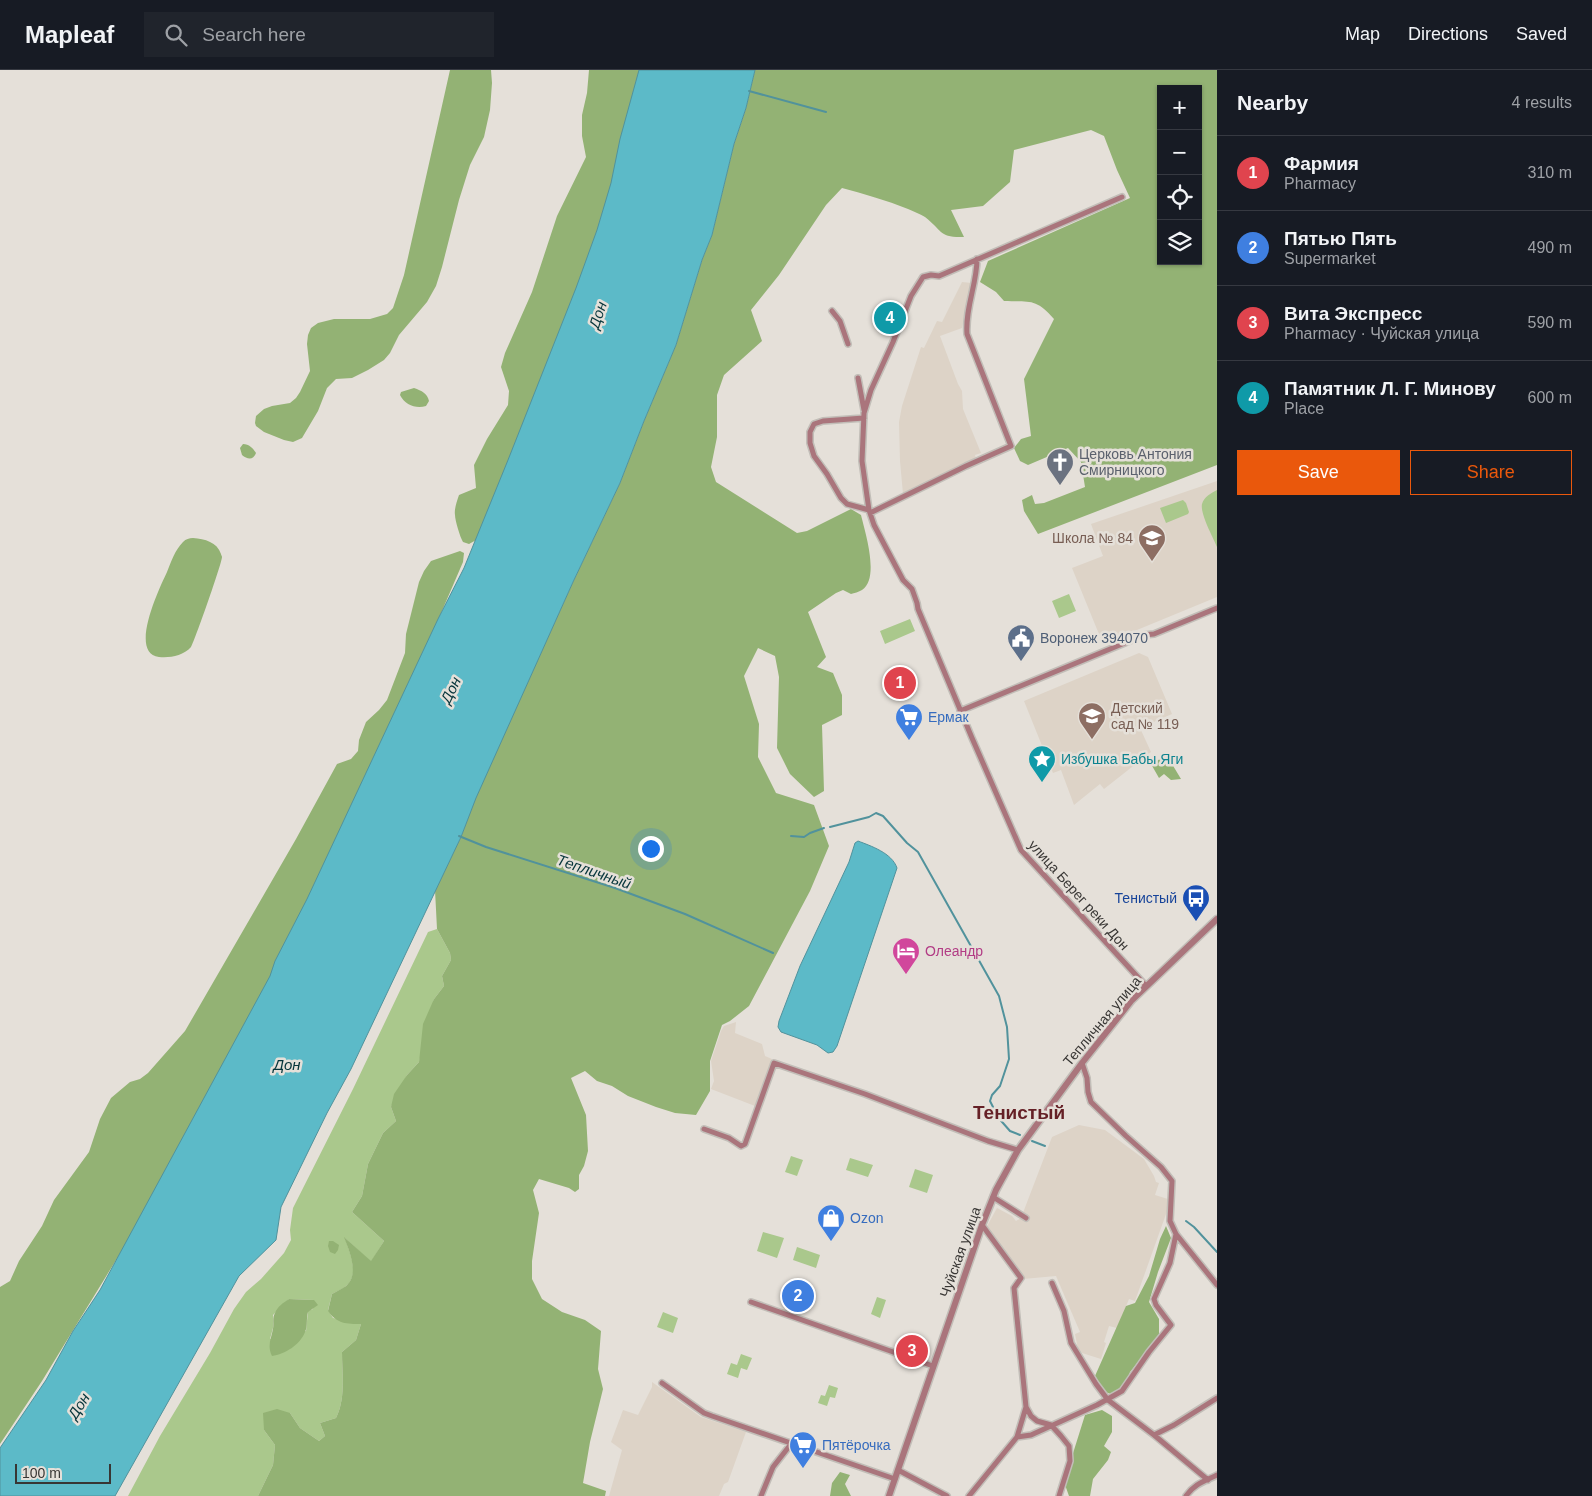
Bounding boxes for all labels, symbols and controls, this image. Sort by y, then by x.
search box [144,12,494,57]
text: Mapleaf [25,21,114,48]
icon: search [162,21,190,49]
text: Search here [202,24,306,45]
text: Map [1345,24,1380,44]
text: Directions [1408,24,1488,44]
text: Saved [1516,24,1567,44]
map controls [1157,85,1202,265]
button: + [1157,85,1202,130]
text: Nearby [1237,91,1308,114]
text: 4 results [1512,94,1572,111]
button: − [1157,130,1202,175]
text: Фармия [1284,153,1359,174]
text: 1 [1249,164,1257,181]
text: 310 m [1528,164,1572,181]
button: locate [1157,175,1202,220]
text: Pharmacy [1284,175,1356,192]
button: layers [1157,220,1202,265]
text: Пятью Пять [1284,228,1397,249]
text: 2 [1249,239,1257,256]
text: 490 m [1528,239,1572,256]
text: Supermarket [1284,250,1376,267]
water label: Дон [585,299,610,332]
pin: 4 [874,299,906,337]
text: Вита Экспресс [1284,303,1422,324]
text: 3 [1249,314,1257,331]
text: 590 m [1528,314,1572,331]
text: Pharmacy · Чуйская улица [1284,325,1479,342]
text: Памятник Л. Г. Минову [1284,378,1496,399]
text: 4 [1249,389,1257,406]
text: 600 m [1528,389,1572,406]
text: Place [1284,400,1324,417]
place label: Церковь Антония Смирницкого [1079,446,1192,478]
church icon: Церковь Антония Смирницкого [1045,447,1075,486]
button: Save [1237,450,1400,495]
button: Share [1410,450,1572,495]
school or university icon: Школа № 84 [1137,523,1167,562]
place label: Школа № 84 [1052,530,1133,546]
public building icon: Воронеж 394070 [1006,623,1036,662]
place label: Воронеж 394070 [1040,630,1148,646]
pin: 1 [884,664,916,702]
water label: Дон [436,674,464,708]
place label: Детский сад № 119 [1111,700,1179,732]
school or university icon: Детский сад № 119 [1077,701,1107,740]
supermarket icon: Ермак [894,702,924,741]
place label: Ермак [928,709,970,725]
place icon: Избушка Бабы Яги [1027,744,1057,783]
place label: Избушка Бабы Яги [1061,751,1183,767]
your location [638,836,664,862]
street label: улица Берег реки Дон [1025,837,1133,953]
water label: Тепличный [555,851,634,892]
bus stop icon: Тенистый [1181,883,1211,922]
place label: Тенистый [1115,890,1177,906]
hotel icon: Олеандр [891,936,921,975]
place label: Олеандр [925,943,983,959]
street label: Тепличная улица [1060,973,1144,1069]
water label: Дон [271,1056,301,1073]
district label: Тенистый [973,1102,1065,1123]
shop icon: Ozon [816,1203,846,1242]
street label: Чуйская улица [936,1204,984,1300]
place label: Ozon [850,1210,883,1226]
pin: 2 [782,1277,814,1315]
pin: 3 [896,1332,928,1370]
water label: Дон [63,1390,93,1423]
supermarket icon: Пятёрочка [788,1430,818,1469]
place label: Пятёрочка [822,1437,891,1453]
scale bar [15,1461,111,1484]
text: 100 m [22,1465,61,1481]

